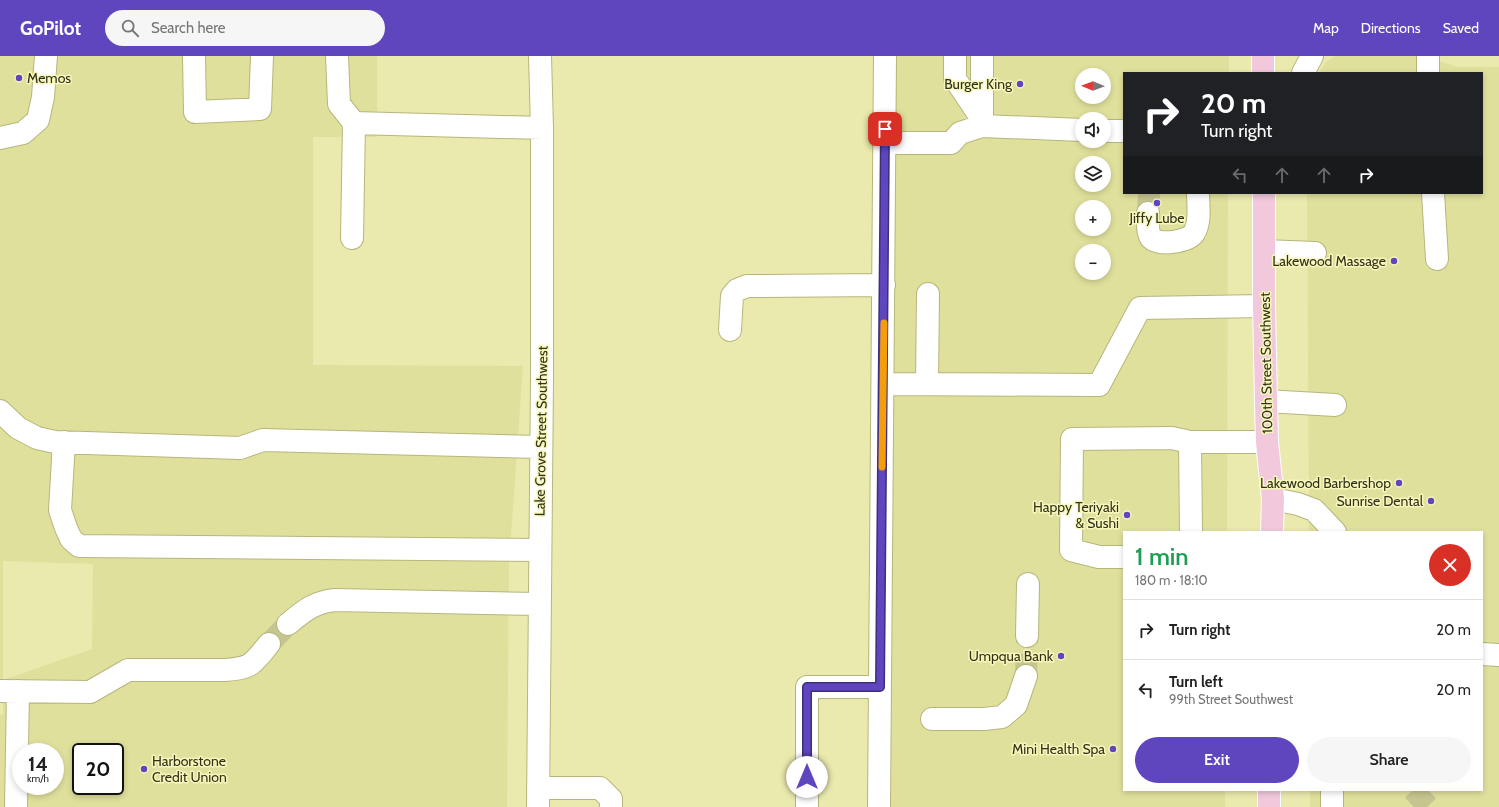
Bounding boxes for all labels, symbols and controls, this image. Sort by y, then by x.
search box [105,10,385,46]
text: GoPilot [20,17,81,40]
icon: search [119,17,141,39]
text: Search here [151,19,225,37]
text: Map [1313,19,1339,37]
text: Directions [1361,19,1421,37]
text: Saved [1443,19,1479,37]
north arrow [1075,68,1111,104]
map controls [1075,68,1111,280]
place label: Memos [27,69,71,87]
marker: Memos [14,73,24,83]
place label: Burger King [944,75,1013,93]
marker: Burger King [1015,79,1025,89]
text: 20 m [1201,86,1266,120]
icon: right [1135,88,1187,140]
pin [868,112,902,146]
button: sound [1075,112,1111,148]
icon: arrive [874,118,896,140]
text: Turn right [1201,120,1272,142]
button: layers [1075,156,1111,192]
icon: left [1229,164,1251,186]
icon: ahead [1271,164,1293,186]
icon: ahead [1313,164,1335,186]
icon: right [1355,164,1377,186]
marker: Jiffy Lube [1152,198,1162,208]
button: + [1075,200,1111,236]
place label: Jiffy Lube [1128,209,1185,227]
button: − [1075,244,1111,280]
place label: Lakewood Massage [1272,252,1386,270]
marker: Lakewood Massage [1389,256,1399,266]
street label: 100th Street Southwest [1256,292,1276,434]
street label: Lake Grove Street Southwest [531,345,551,516]
place label: Lakewood Barbershop [1260,474,1391,492]
marker: Lakewood Barbershop [1394,478,1404,488]
place label: Sunrise Dental [1337,492,1424,510]
marker: Sunrise Dental [1426,496,1436,506]
place label: Happy Teriyaki & Sushi [1033,498,1119,532]
marker: Happy Teriyaki & Sushi [1122,510,1132,520]
text: 1 min [1135,542,1189,571]
button: close [1429,544,1471,586]
text: 180 m · 18:10 [1135,572,1208,588]
icon: right [1135,619,1157,641]
text: Turn right [1169,621,1230,639]
text: 20 m [1436,621,1471,639]
place label: Umpqua Bank [969,647,1054,665]
marker: Umpqua Bank [1056,651,1066,661]
text: Turn left [1169,673,1223,691]
icon: left [1135,679,1157,701]
text: 20 m [1436,681,1471,699]
text: 99th Street Southwest [1169,691,1293,707]
button: Exit [1135,737,1299,783]
button: Share [1307,737,1471,783]
place label: Mini Health Spa [1012,740,1105,758]
speed limit sign: 20 [72,743,124,795]
marker: Mini Health Spa [1108,744,1118,754]
text: 14 [28,752,48,776]
place label: Harborstone Credit Union [152,752,227,786]
position arrow [786,756,828,798]
marker: Harborstone Credit Union [139,764,149,774]
text: km/h [27,772,49,785]

